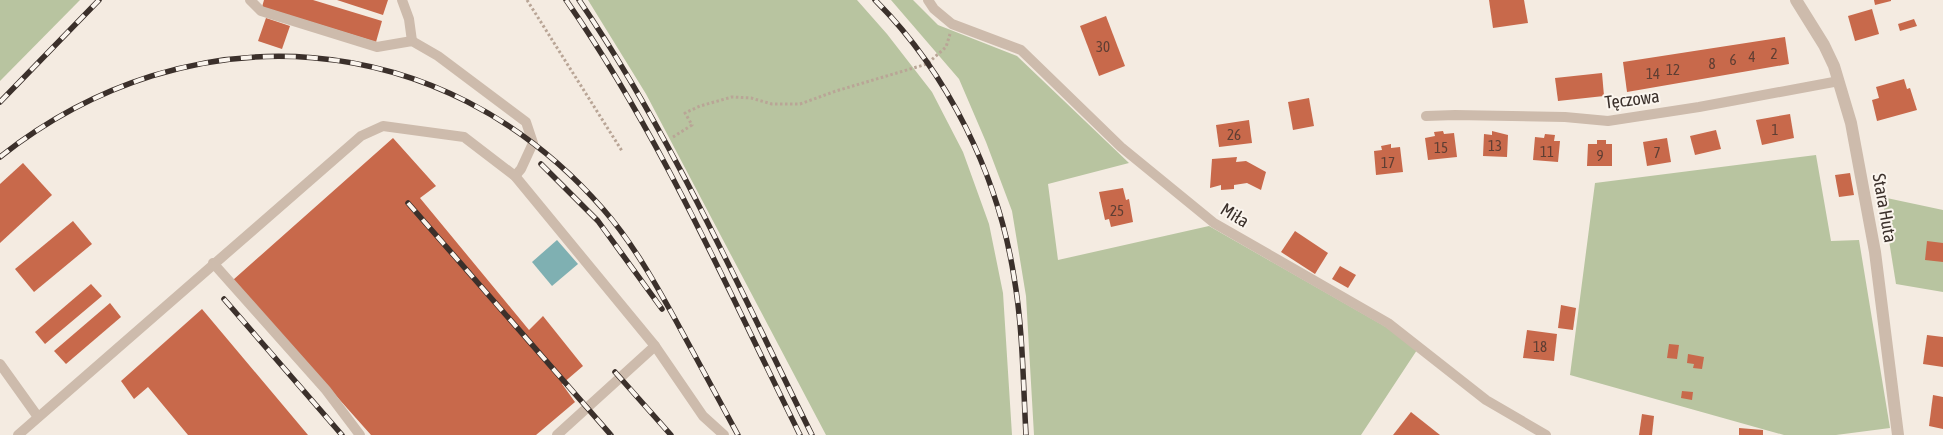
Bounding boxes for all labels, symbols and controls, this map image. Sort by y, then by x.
house number: 30 [1096,38,1110,55]
house number: 2 [1770,45,1778,62]
house number: 4 [1748,48,1756,65]
house number: 6 [1729,51,1737,68]
house number: 8 [1708,55,1716,72]
house number: 12 [1666,61,1680,78]
house number: 14 [1646,65,1660,82]
street label: Tęczowa [1603,85,1661,113]
house number: 1 [1771,121,1779,138]
house number: 26 [1227,126,1241,143]
house number: 13 [1488,137,1502,154]
house number: 15 [1434,139,1448,156]
house number: 11 [1540,143,1554,160]
house number: 7 [1653,144,1661,161]
house number: 9 [1596,147,1604,164]
house number: 17 [1381,154,1395,171]
street label: Stara Huta [1869,172,1901,244]
street label: Miła [1217,198,1253,232]
house number: 25 [1110,202,1124,219]
house number: 18 [1533,338,1547,355]

